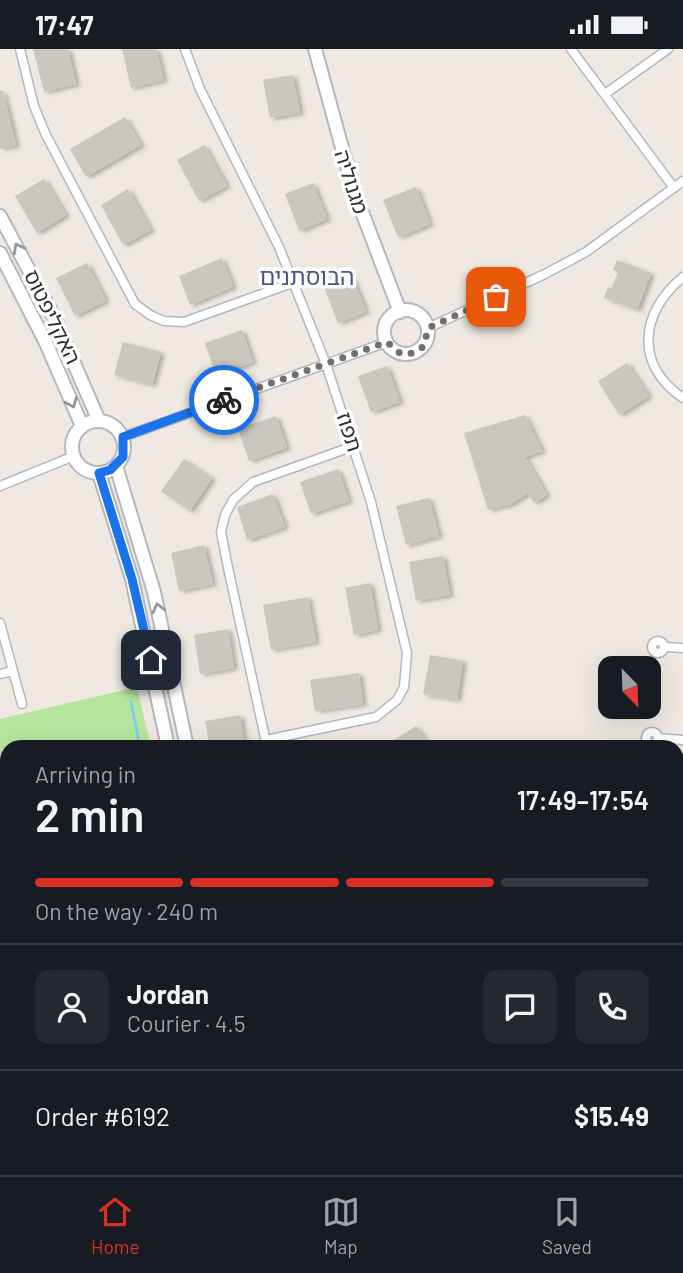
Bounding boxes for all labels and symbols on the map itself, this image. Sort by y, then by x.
street label: מגנוליה [330,146,375,217]
one-way arrow [13,243,26,255]
district label: הבוסתנים [259,262,355,290]
street label: האקליפטוס [20,265,87,368]
pin [466,267,526,327]
courier [189,365,259,435]
one-way arrow [64,396,78,408]
street label: תפוז [332,409,368,454]
one-way arrow [152,603,166,615]
pin [121,630,181,690]
north arrow [598,656,662,719]

